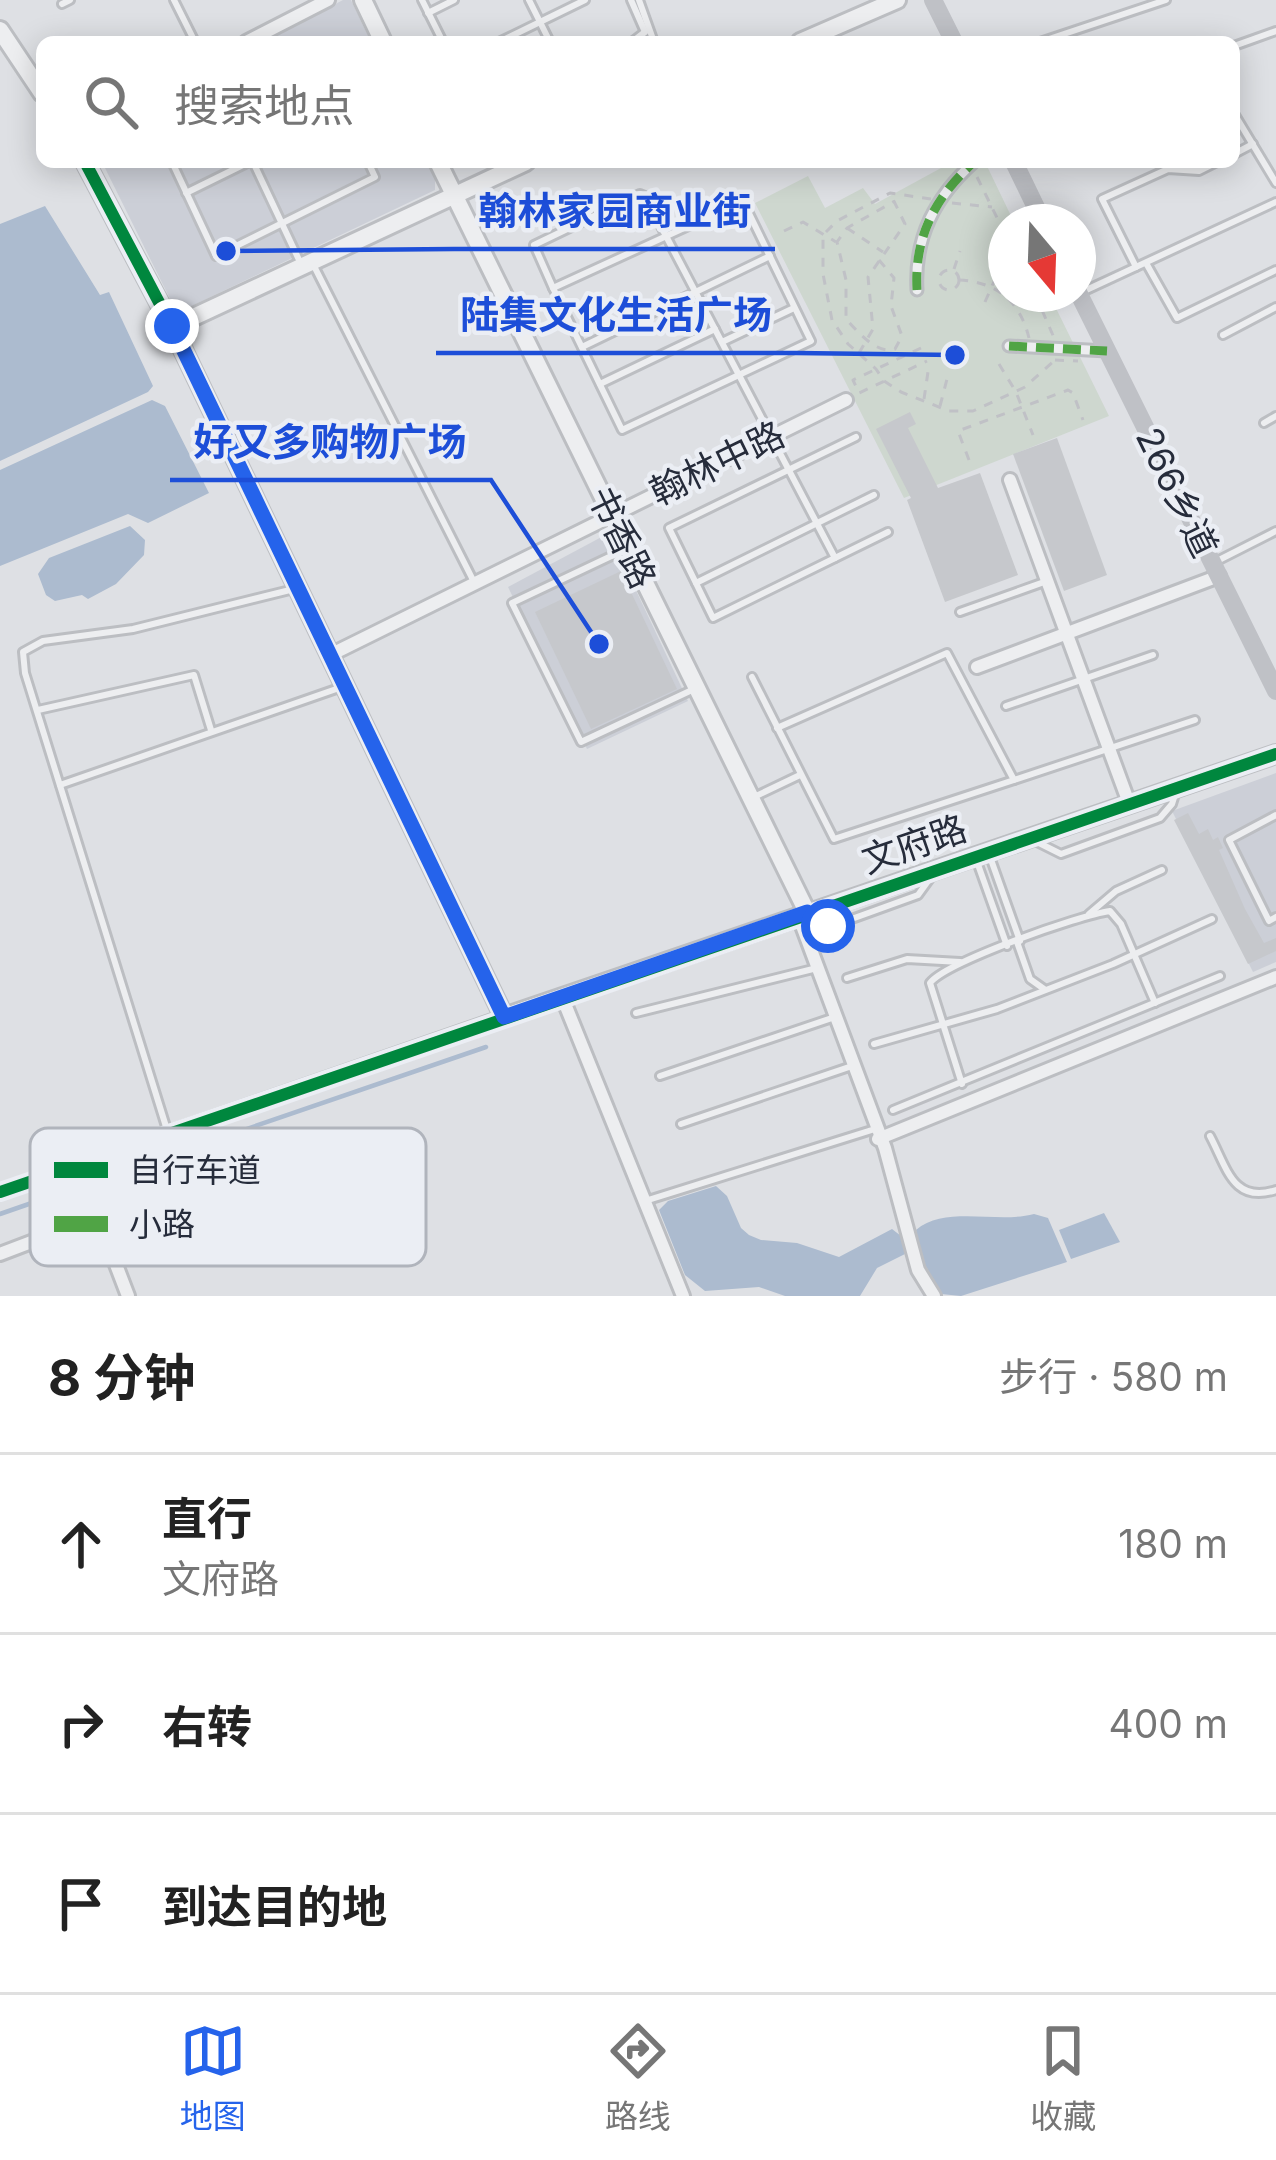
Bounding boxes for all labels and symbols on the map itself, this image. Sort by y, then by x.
callout: 翰林家园商业街 [454,174,775,249]
text: 翰林家园商业街 [478,187,752,234]
north arrow [988,204,1096,312]
callout: 陆集文化生活广场 [436,278,796,353]
text: 陆集文化生活广场 [460,291,772,338]
route end [145,299,199,353]
callout: 好又多购物广场 [170,405,491,480]
street label: 翰林中路 [643,412,791,514]
text: 好又多购物广场 [193,418,467,465]
street label: 266乡道 [1127,420,1227,564]
street label: 书香路 [579,479,665,595]
street label: 文府路 [856,806,972,882]
route start [801,899,855,953]
legend [30,1128,426,1266]
text: 自行车道 [129,1150,261,1190]
text: 小路 [129,1204,195,1244]

